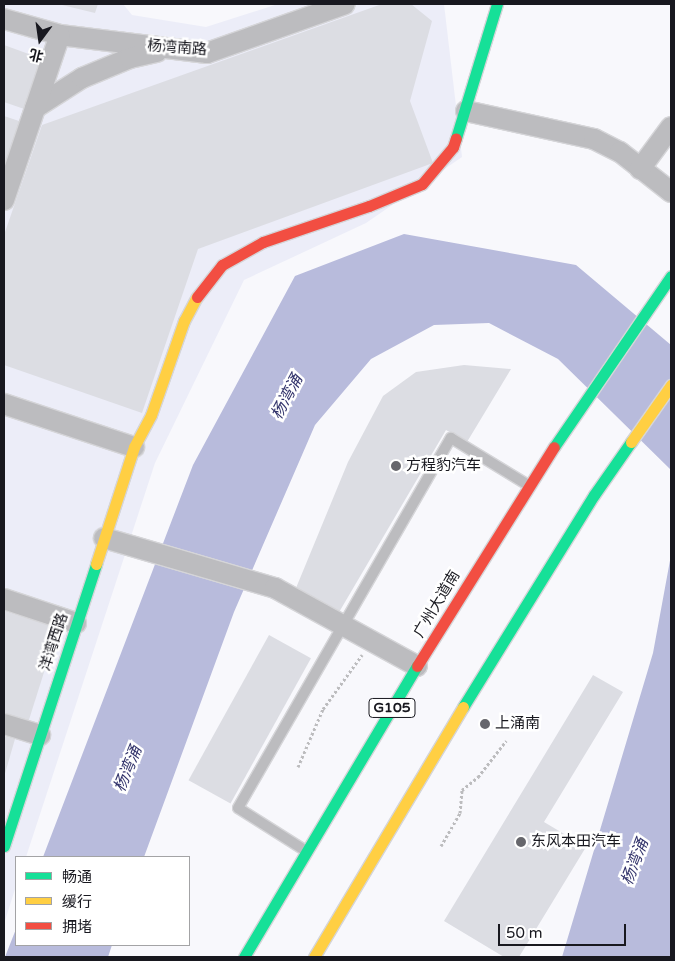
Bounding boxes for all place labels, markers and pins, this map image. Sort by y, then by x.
place label: 方程豹汽车 [406,457,481,475]
marker: 方程豹汽车 [390,460,402,472]
place label: 上涌南 [495,715,540,733]
marker: 上涌南 [479,718,491,730]
place label: 东风本田汽车 [531,833,621,851]
marker: 东风本田汽车 [515,836,527,848]

